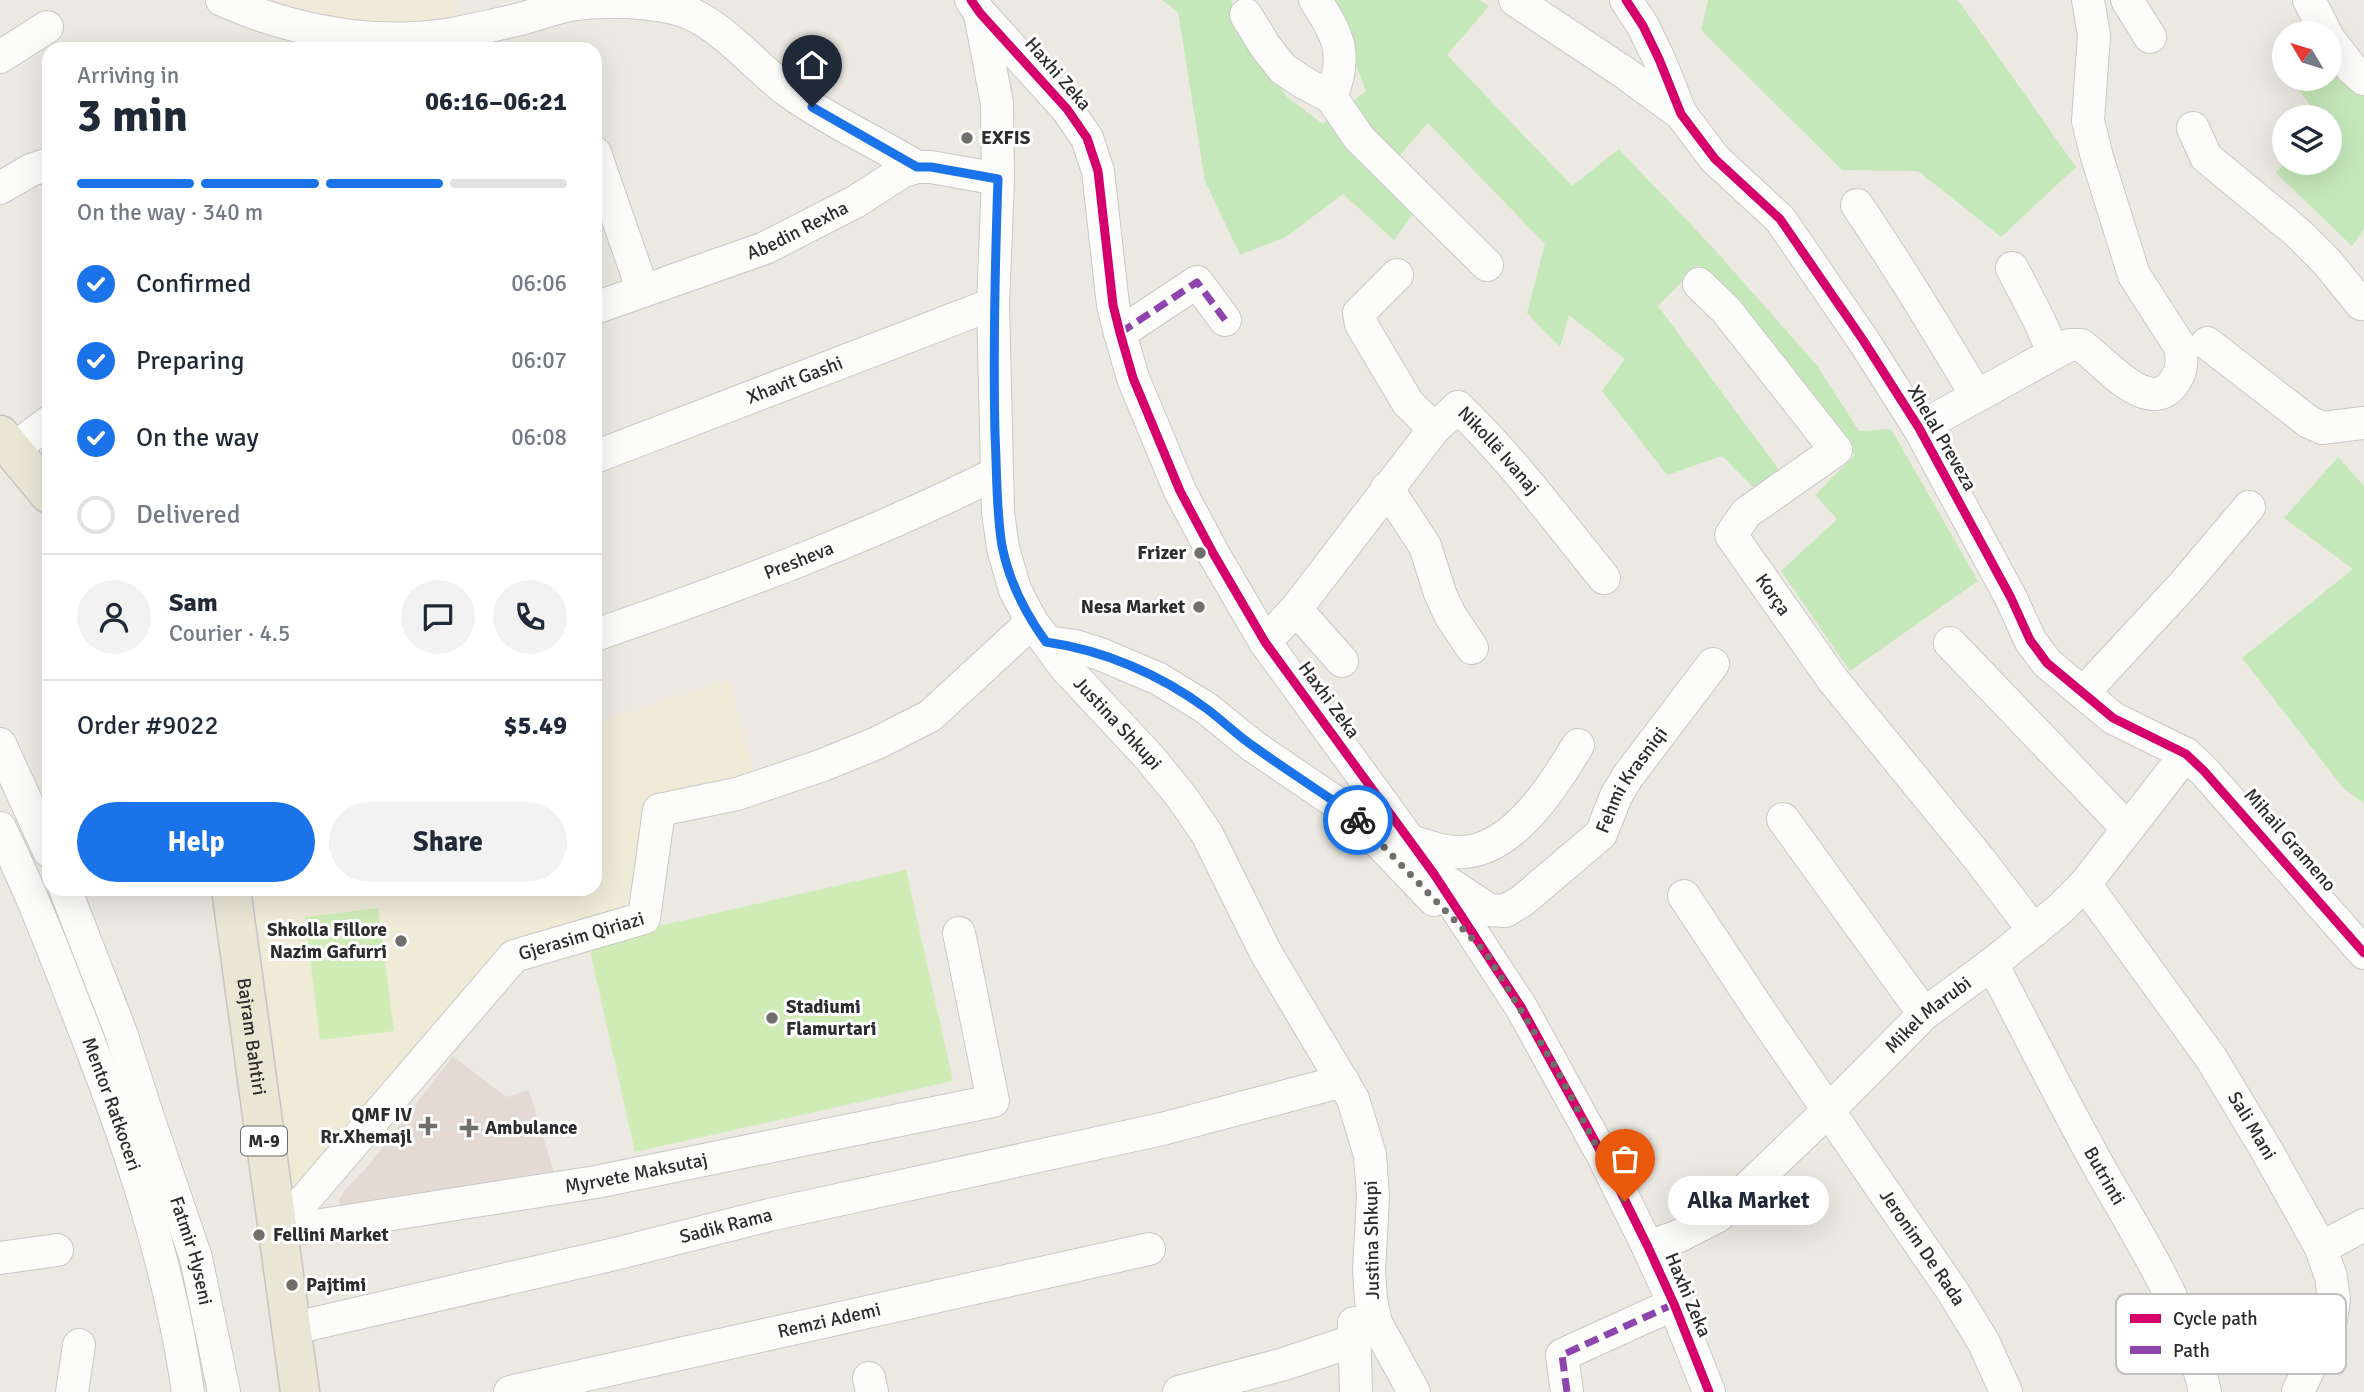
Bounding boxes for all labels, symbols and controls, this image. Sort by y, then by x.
north arrow [2272,21,2342,91]
map controls [2272,21,2342,175]
street label: Haxhi Zeka [1020,32,1096,116]
pin [782,35,842,107]
icon: home [793,46,831,84]
text: Arriving in [77,61,179,90]
text: 06:16–06:21 [425,86,567,118]
text: 3 min [77,88,188,144]
button: layers [2272,105,2342,175]
place label: EXFIS [981,126,1031,150]
marker: EXFIS [959,130,975,146]
street label: Abedin Rexha [744,195,852,265]
text: On the way · 340 m [77,198,263,227]
icon: check [77,265,115,303]
text: Confirmed [136,268,251,300]
text: 06:06 [511,269,567,298]
icon: check [77,342,115,380]
text: Preparing [136,345,244,377]
text: 06:07 [511,346,567,375]
street label: Xhavit Gashi [743,351,846,410]
street label: Xhelal Preveza [1902,381,1982,495]
street label: Nikollë Ivanaj [1452,401,1544,500]
icon: check [77,419,115,457]
text: On the way [136,422,259,454]
text: 06:08 [511,423,567,452]
text: Delivered [136,499,241,531]
street label: Presheva [761,536,837,585]
place label: Frizer [1137,541,1186,565]
marker: Frizer [1192,545,1208,561]
street label: Korça [1750,569,1796,620]
button: person [77,580,151,654]
button: chat [401,580,475,654]
button: phone [493,580,567,654]
text: Sam [169,587,218,619]
place label: Nesa Market [1081,595,1185,619]
marker: Nesa Market [1191,599,1207,615]
text: Courier · 4.5 [169,619,290,648]
street label: Haxhi Zeka [1293,657,1365,743]
street label: Justina Shkupi [1068,672,1167,775]
text: Order #9022 [77,710,218,742]
text: $5.49 [503,710,567,742]
street label: Fehmi Krasniqi [1591,722,1673,837]
street label: Mihail Grameno [2239,783,2341,897]
courier [1323,785,1393,855]
icon: bike [1339,801,1377,839]
button: Help [77,802,315,882]
button: Share [329,802,567,882]
street label: Gjerasim Qiriazi [516,907,647,966]
place label: Shkolla Fillore Nazim Gafurri [267,918,387,964]
marker: Shkolla Fillore Nazim Gafurri [393,933,409,949]
street label: Mikel Marubi [1880,971,1976,1058]
street label: Bajram Bahtiri [231,976,271,1097]
place label: Stadiumi Flamurtari [786,995,876,1041]
marker: Stadiumi Flamurtari [764,1010,780,1026]
street label: Mentor Ratkoceri [76,1034,146,1174]
street label: Sali Mani [2222,1087,2282,1164]
place label: QMF IV Rr.Xhemajl [320,1103,412,1149]
marker: QMF IV Rr.Xhemajl [418,1116,438,1136]
place label: Ambulance [485,1116,578,1140]
marker: Ambulance [459,1118,479,1138]
road number: M-9 [241,1126,287,1156]
pin [1595,1129,1655,1201]
icon: bag [1606,1140,1644,1178]
street label: Butrinti [2078,1143,2131,1210]
street label: Myrvete Maksutaj [563,1148,710,1199]
callout: Alka Market [1667,1176,1828,1226]
street label: Justina Shkupi [1359,1180,1385,1300]
street label: Jeronim De Rada [1874,1185,1971,1310]
text: Alka Market [1687,1186,1810,1215]
street label: Fatmir Hyseni [164,1193,218,1307]
street label: Sadik Rama [677,1203,775,1249]
place label: Fellini Market [273,1223,389,1247]
marker: Fellini Market [251,1227,267,1243]
street label: Haxhi Zeka [1659,1249,1717,1341]
place label: Pajtimi [306,1273,366,1297]
marker: Pajtimi [284,1277,300,1293]
legend [2116,1294,2346,1374]
street label: Remzi Ademi [775,1297,883,1344]
text: Cycle path [2173,1307,2258,1331]
text: Path [2173,1339,2210,1363]

